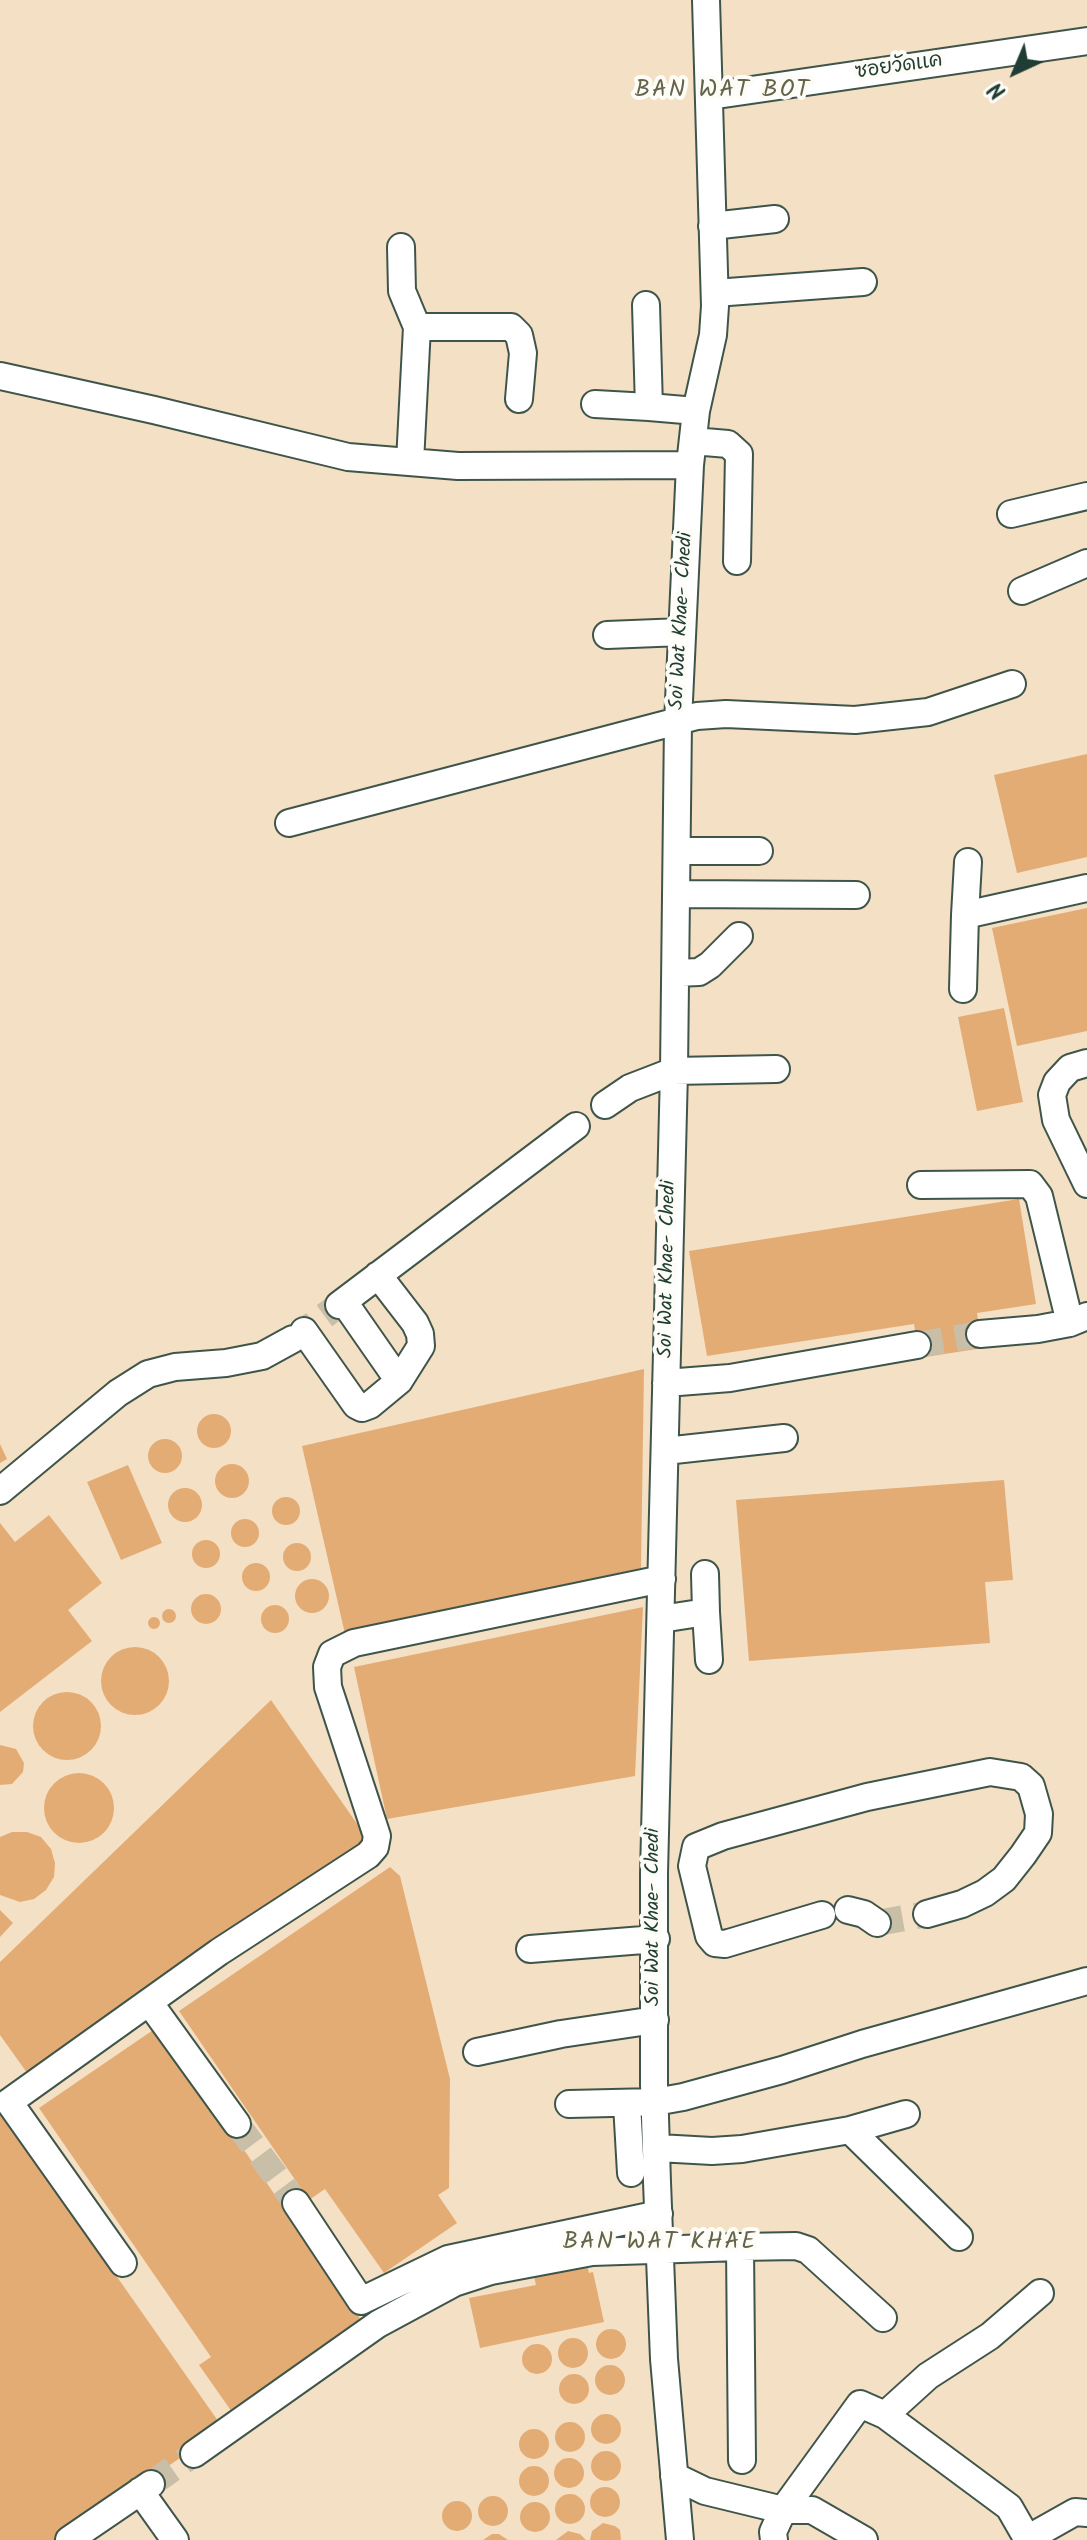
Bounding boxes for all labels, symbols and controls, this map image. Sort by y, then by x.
north arrow [975,32,1055,112]
street label: ซอยวัดแค [854,50,944,86]
text: N [981,72,1015,107]
district label: BAN WAT BOT [635,78,811,106]
street label: Soi Wat Khae- Chedi [666,532,700,710]
street label: Soi Wat Khae- Chedi [655,1180,683,1358]
street label: Soi Wat Khae- Chedi [643,1828,667,2006]
district label: BAN WAT KHAE [563,2230,757,2258]

